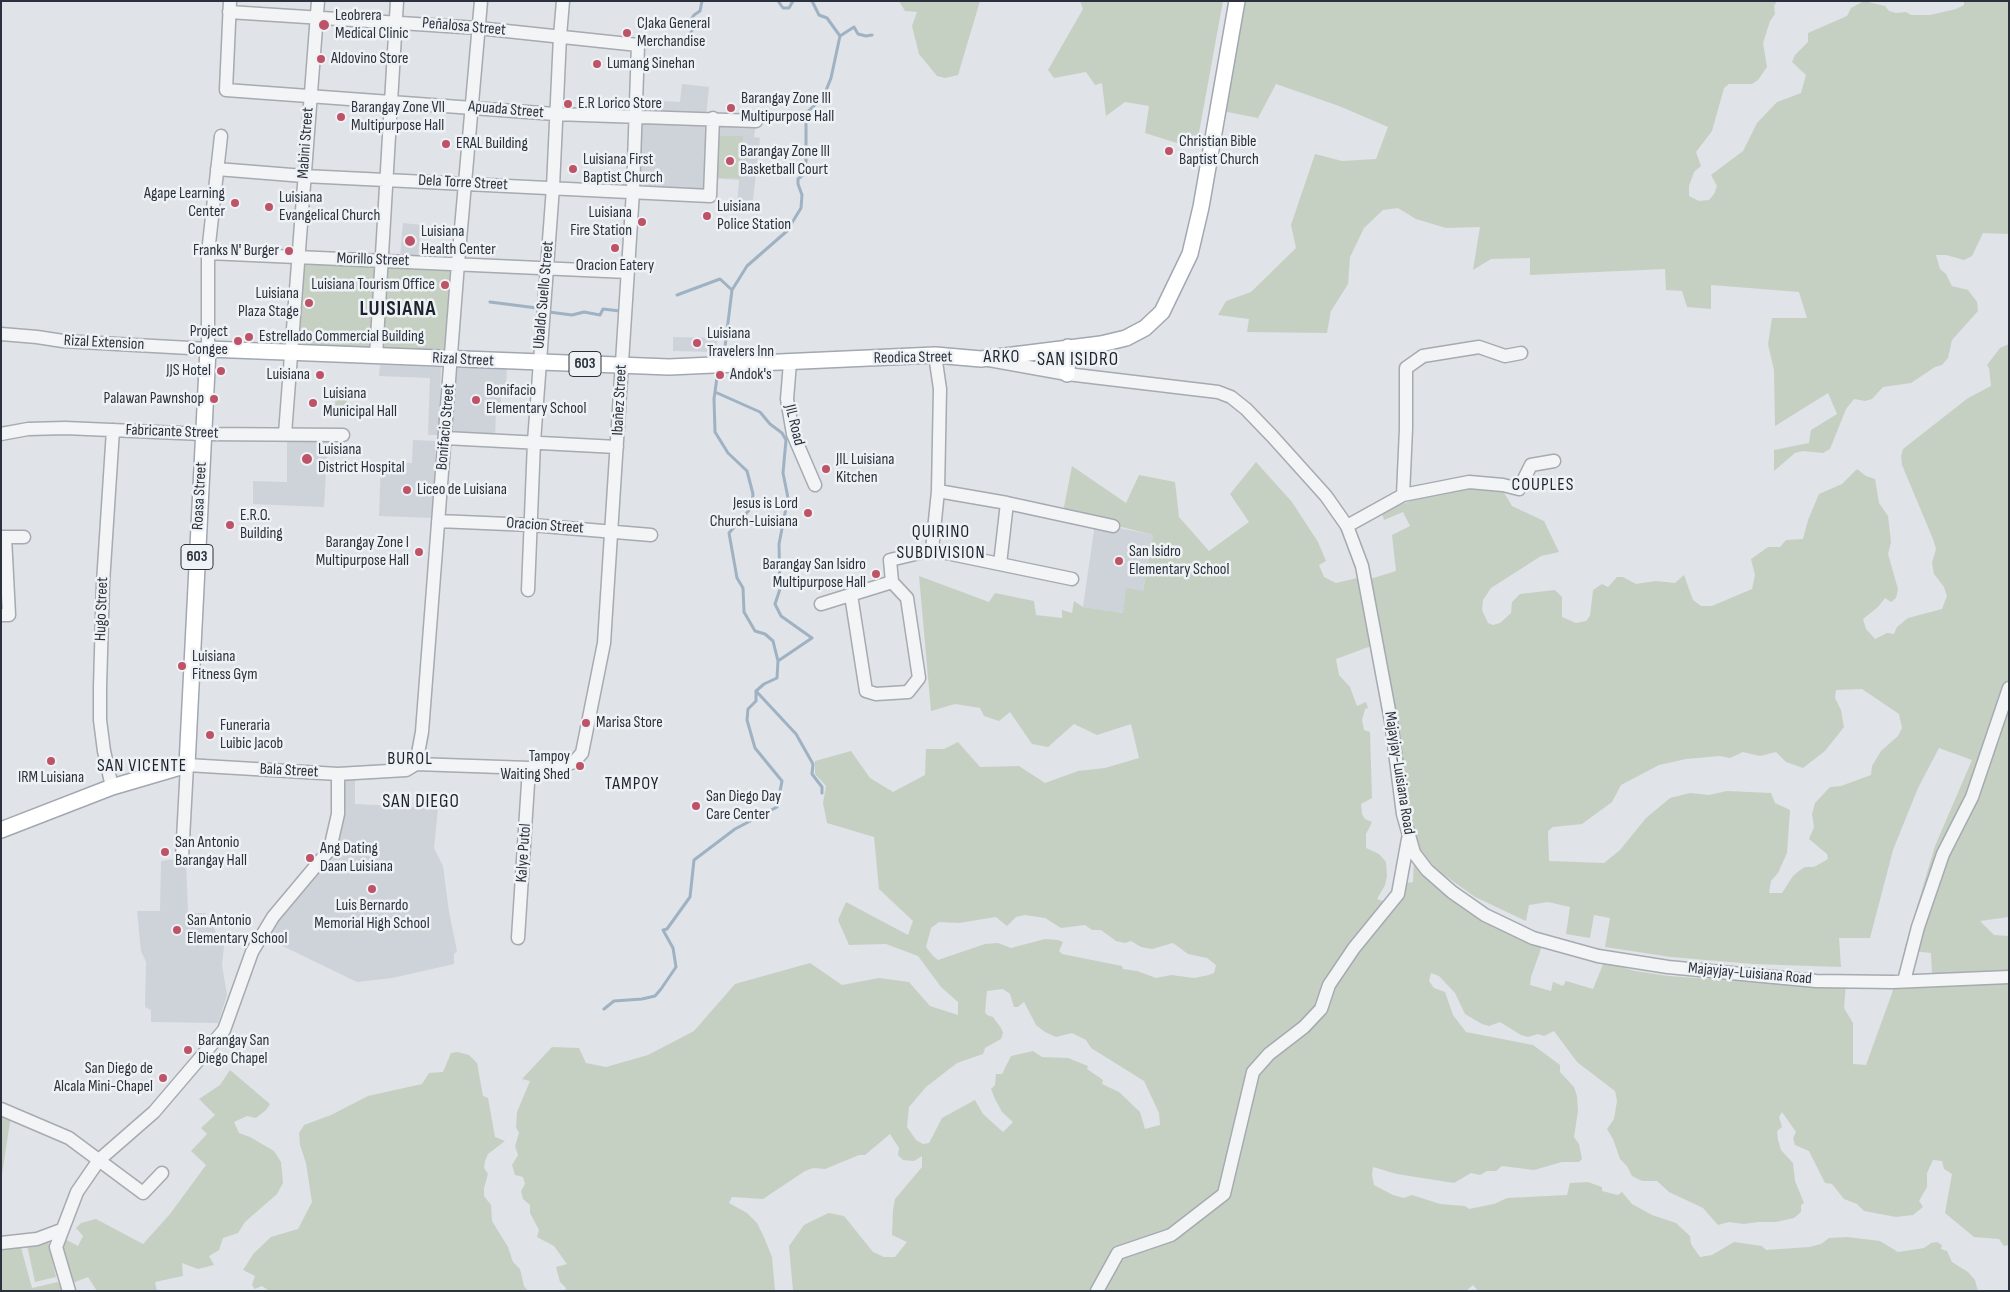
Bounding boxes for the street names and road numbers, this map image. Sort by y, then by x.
street label: Peñalosa Street [421,14,507,40]
street label: Apuada Street [467,97,545,123]
street label: Mabini Street [294,107,318,179]
street label: Dela Torre Street [418,171,508,195]
street label: Ubaldo Suello Street [530,240,558,350]
street label: Morillo Street [336,249,410,271]
street label: Rizal Extension [63,331,145,355]
street label: Reodica Street [874,348,952,368]
street label: Rizal Street [432,349,494,371]
road number: 603 [569,352,601,376]
street label: Ibañez Street [609,364,631,436]
street label: Bonifacio Street [433,383,459,471]
street label: JIL Road [780,402,808,448]
street label: Fabricante Street [125,421,219,443]
street label: Roasa Street [189,461,211,531]
street label: Oracion Street [506,514,584,538]
road number: 603 [181,544,213,570]
street label: Hugo Street [91,577,113,641]
street label: Majayjay-Luisiana Road [1380,710,1418,836]
street label: Bala Street [259,760,319,782]
street label: Kalye Putol [512,823,536,883]
street label: Majayjay-Luisiana Road [1687,959,1813,989]

